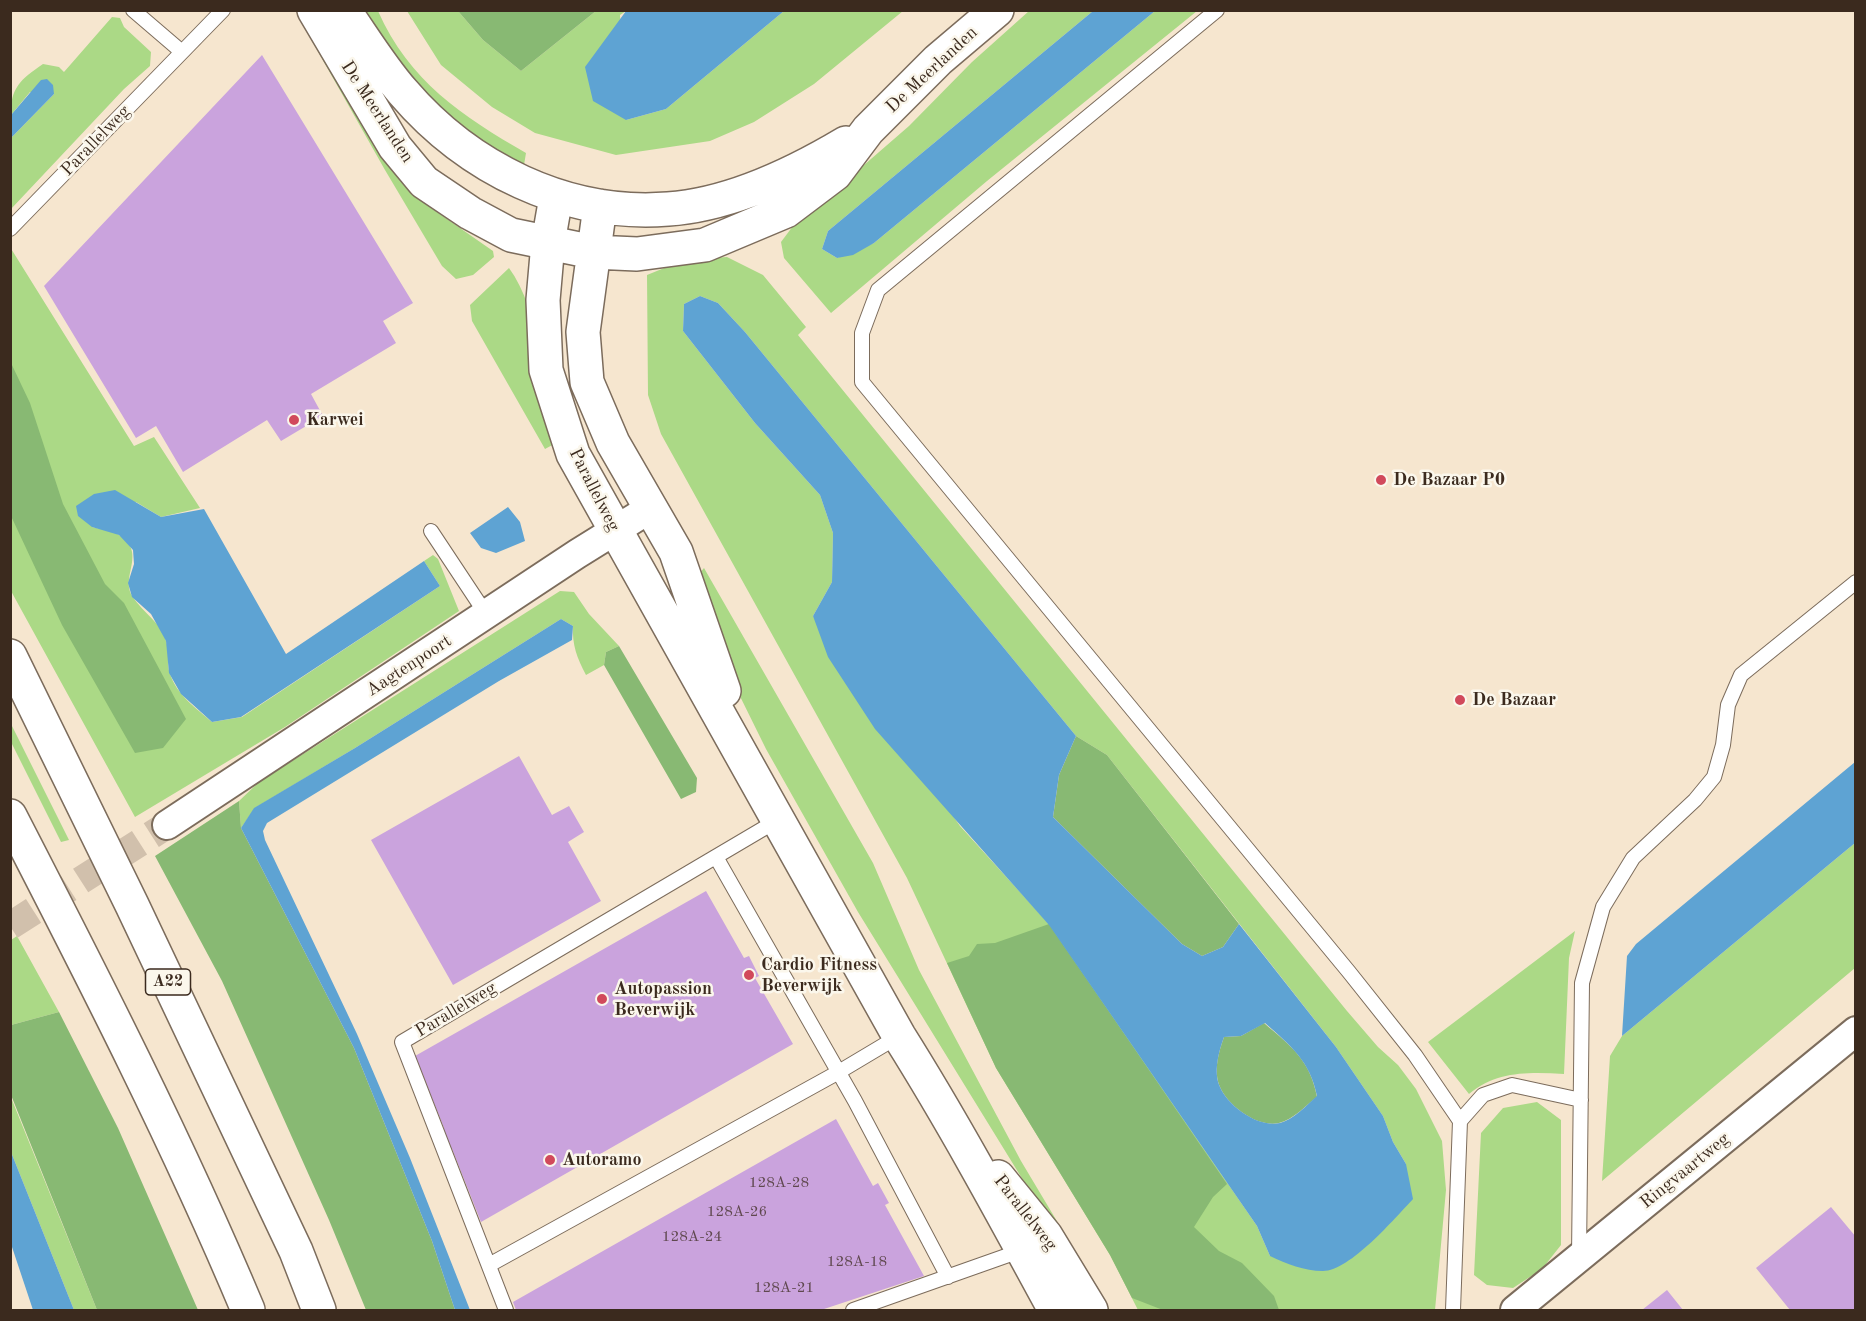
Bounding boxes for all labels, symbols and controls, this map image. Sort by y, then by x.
street label: De Meerlanden [882,22,982,118]
street label: De Meerlanden [336,57,418,167]
street label: Parallelweg [57,101,135,181]
place label: Karwei [306,409,364,431]
marker: Karwei [287,413,301,427]
street label: Parallelweg [564,445,624,535]
place label: De Bazaar P0 [1393,469,1505,491]
marker: De Bazaar P0 [1374,473,1388,487]
street label: Aagtenpoort [362,630,456,702]
place label: De Bazaar [1472,689,1556,711]
marker: De Bazaar [1453,693,1467,707]
place label: Cardio Fitness Beverwijk [761,954,877,996]
marker: Cardio Fitness Beverwijk [742,968,756,982]
road number: A22 [146,969,190,995]
street label: Parallelweg [412,977,500,1043]
place label: Autopassion Beverwijk [614,978,712,1020]
marker: Autopassion Beverwijk [595,992,609,1006]
street label: Ringvaartweg [1636,1128,1734,1214]
place label: Autoramo [562,1149,642,1171]
marker: Autoramo [543,1153,557,1167]
street label: Parallelweg [989,1171,1061,1255]
house number: 128A-28 [749,1174,809,1192]
house number: 128A-26 [707,1203,767,1221]
house number: 128A-24 [662,1228,722,1246]
house number: 128A-18 [827,1253,887,1271]
house number: 128A-21 [754,1279,814,1297]

